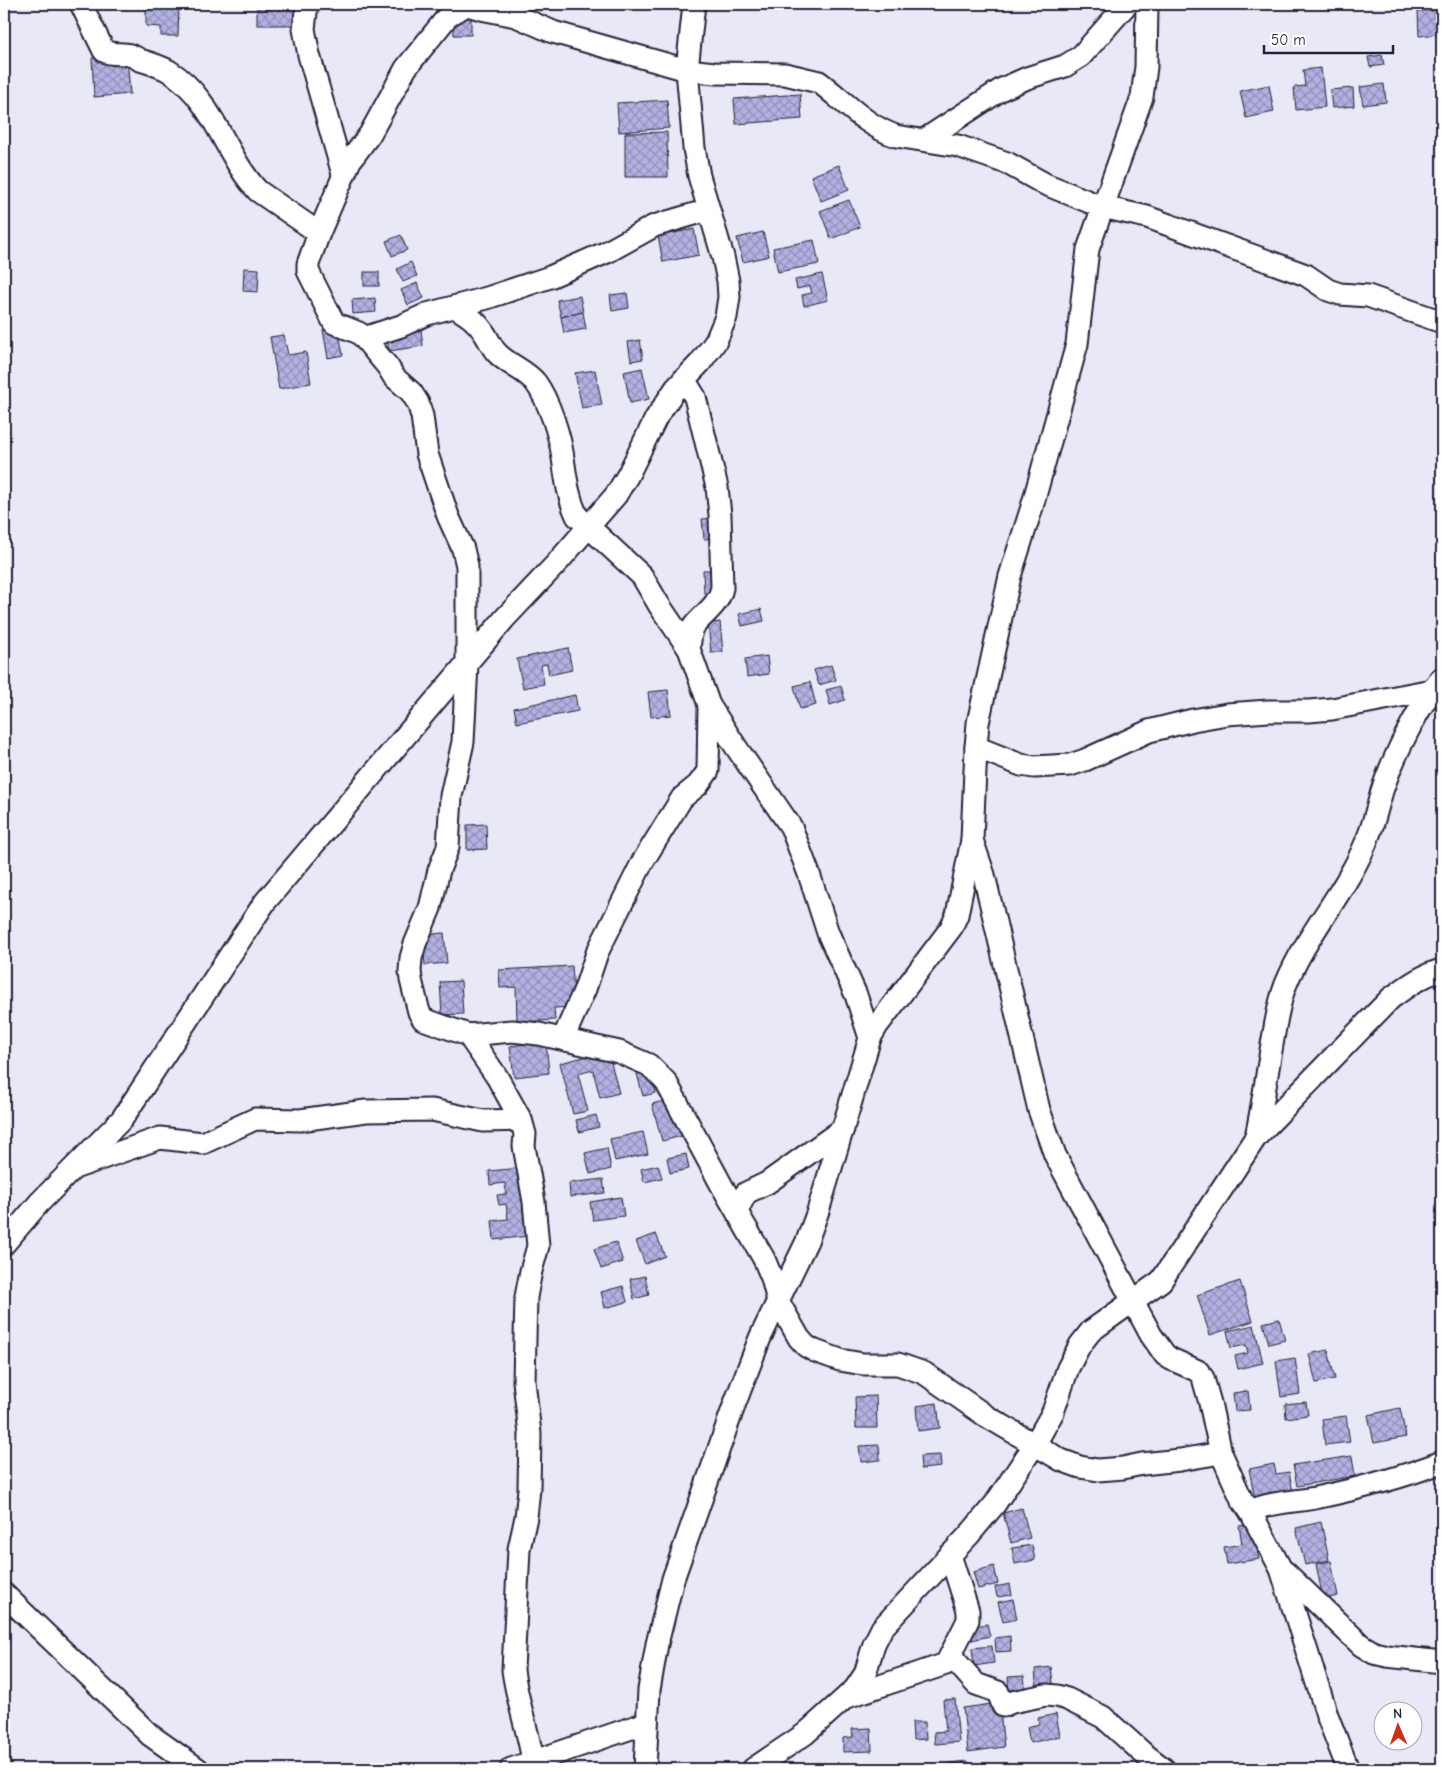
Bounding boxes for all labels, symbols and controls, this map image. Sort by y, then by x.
scale bar [1264,22,1392,54]
text: 50 m [1271,31,1306,49]
north arrow [1374,1700,1424,1750]
text: N [1393,1705,1402,1722]

